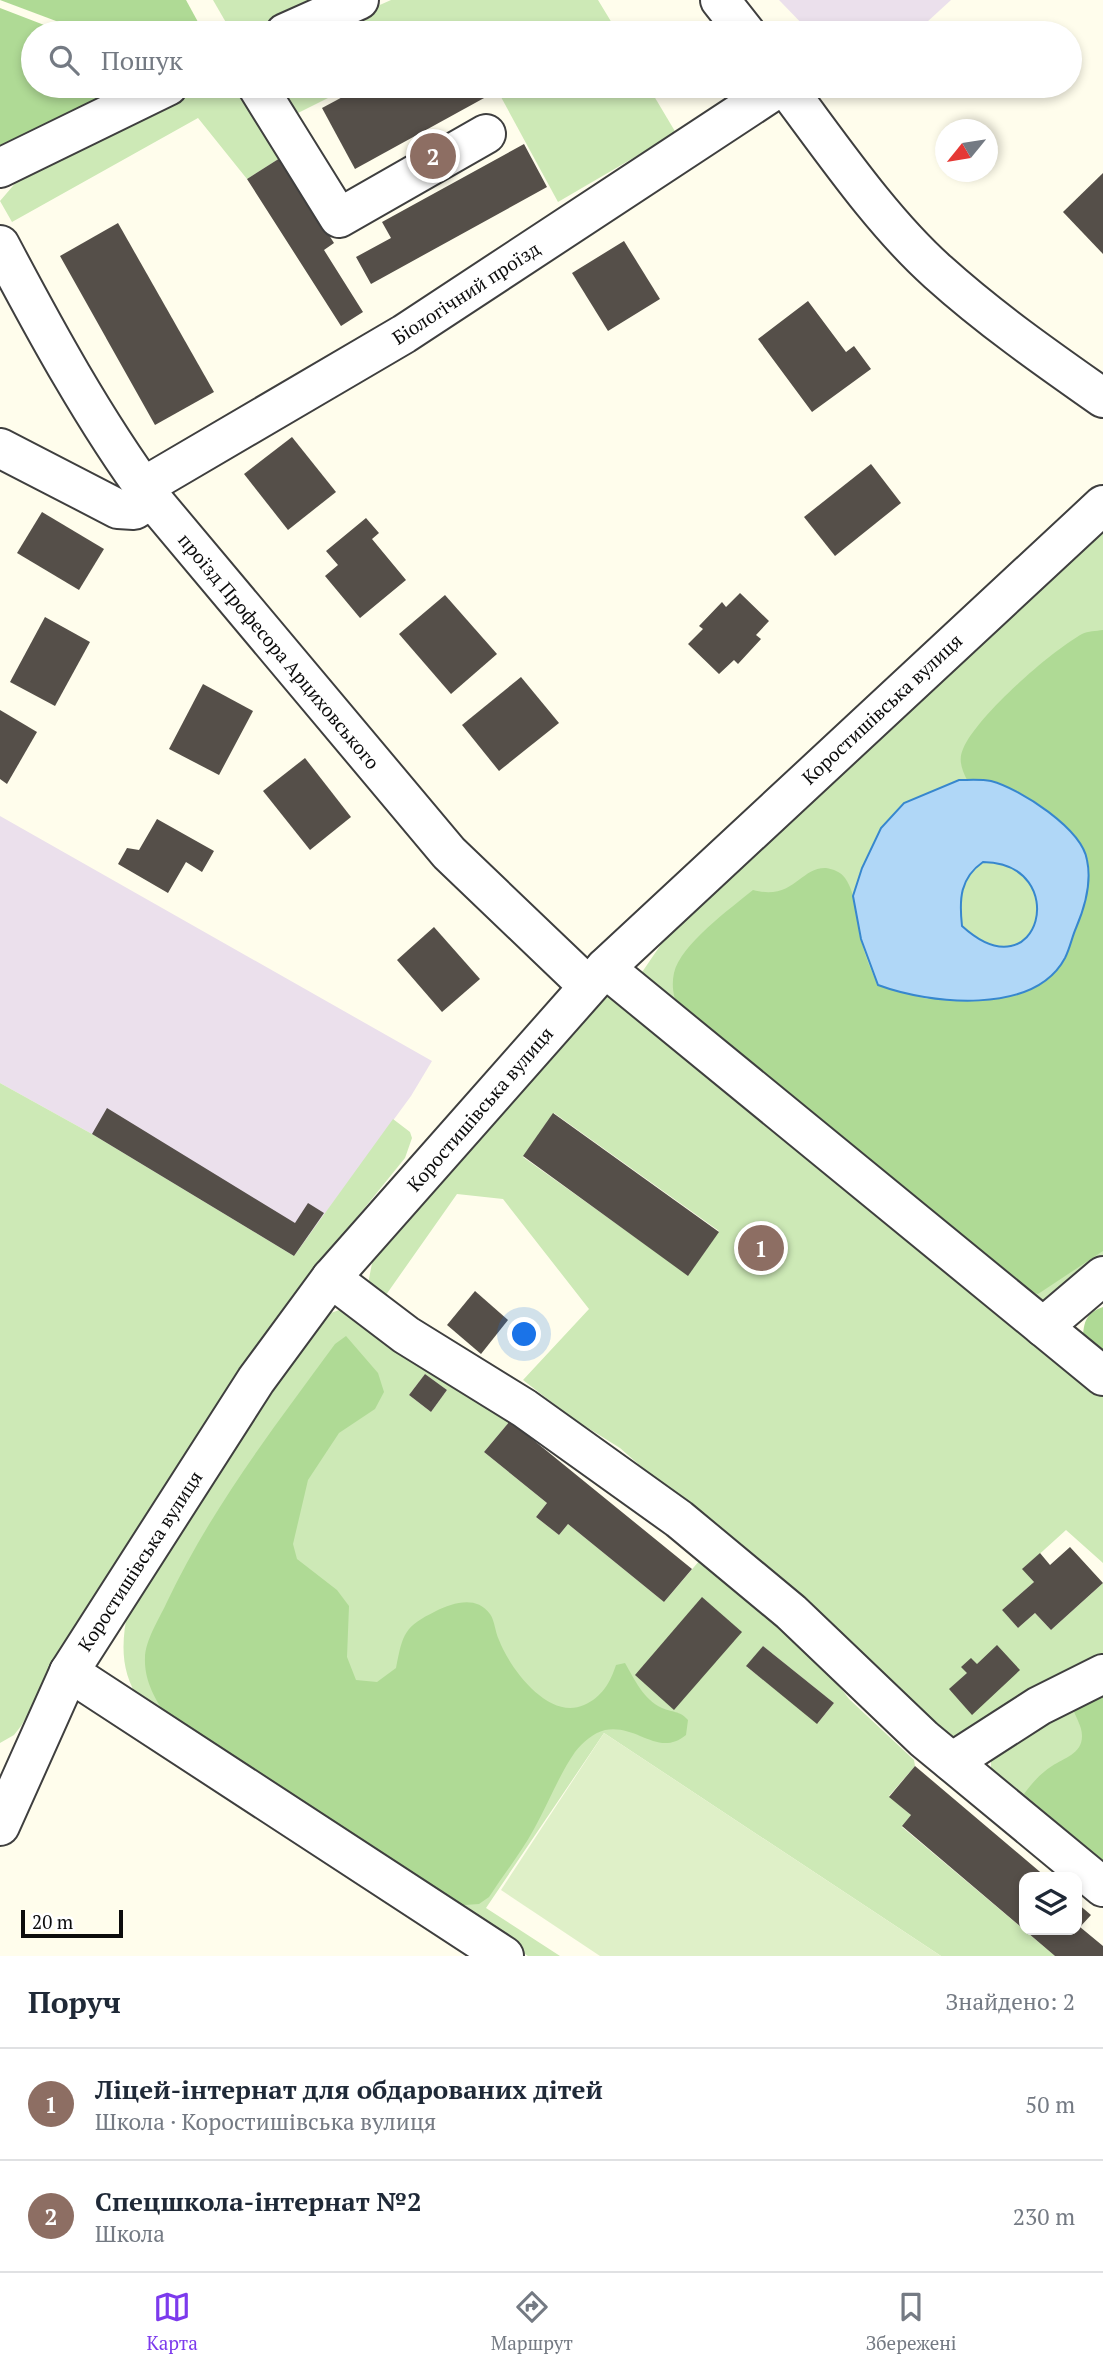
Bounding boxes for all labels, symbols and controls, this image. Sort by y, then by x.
search box [21,21,1082,98]
icon: search [45,41,83,79]
text: Пошук [101,43,183,77]
north arrow [935,119,998,182]
pin: 2 [410,130,456,182]
street label: Біологічний проїзд [387,235,544,350]
street label: проїзд Професора Арциховського [173,527,386,774]
street label: Коростишівська вулиця [796,628,967,790]
street label: Коростишівська вулиця [401,1021,558,1196]
pin: 1 [738,1222,784,1274]
your location [507,1317,541,1351]
street label: Коростишівська вулиця [72,1466,207,1656]
map controls [1019,1872,1082,1935]
button: layers [1019,1872,1082,1935]
scale bar [21,1907,122,1939]
text: 20 m [32,1909,73,1934]
text: Поруч [28,1982,121,2022]
text: Знайдено: 2 [946,1986,1075,2017]
text: Ліцей-інтернат для обдарованих дітей [95,2072,603,2106]
text: 1 [45,2089,58,2120]
text: 50 m [1025,2089,1075,2120]
text: Школа · Коростишівська вулиця [95,2106,436,2137]
text: Спецшкола-інтернат №2 [95,2184,422,2218]
text: 2 [45,2201,58,2232]
text: 230 m [1013,2201,1075,2232]
text: Школа [95,2218,165,2249]
tab: Карта [146,2288,198,2355]
tab: Маршрут [491,2288,573,2355]
tab: Збережені [866,2288,957,2355]

